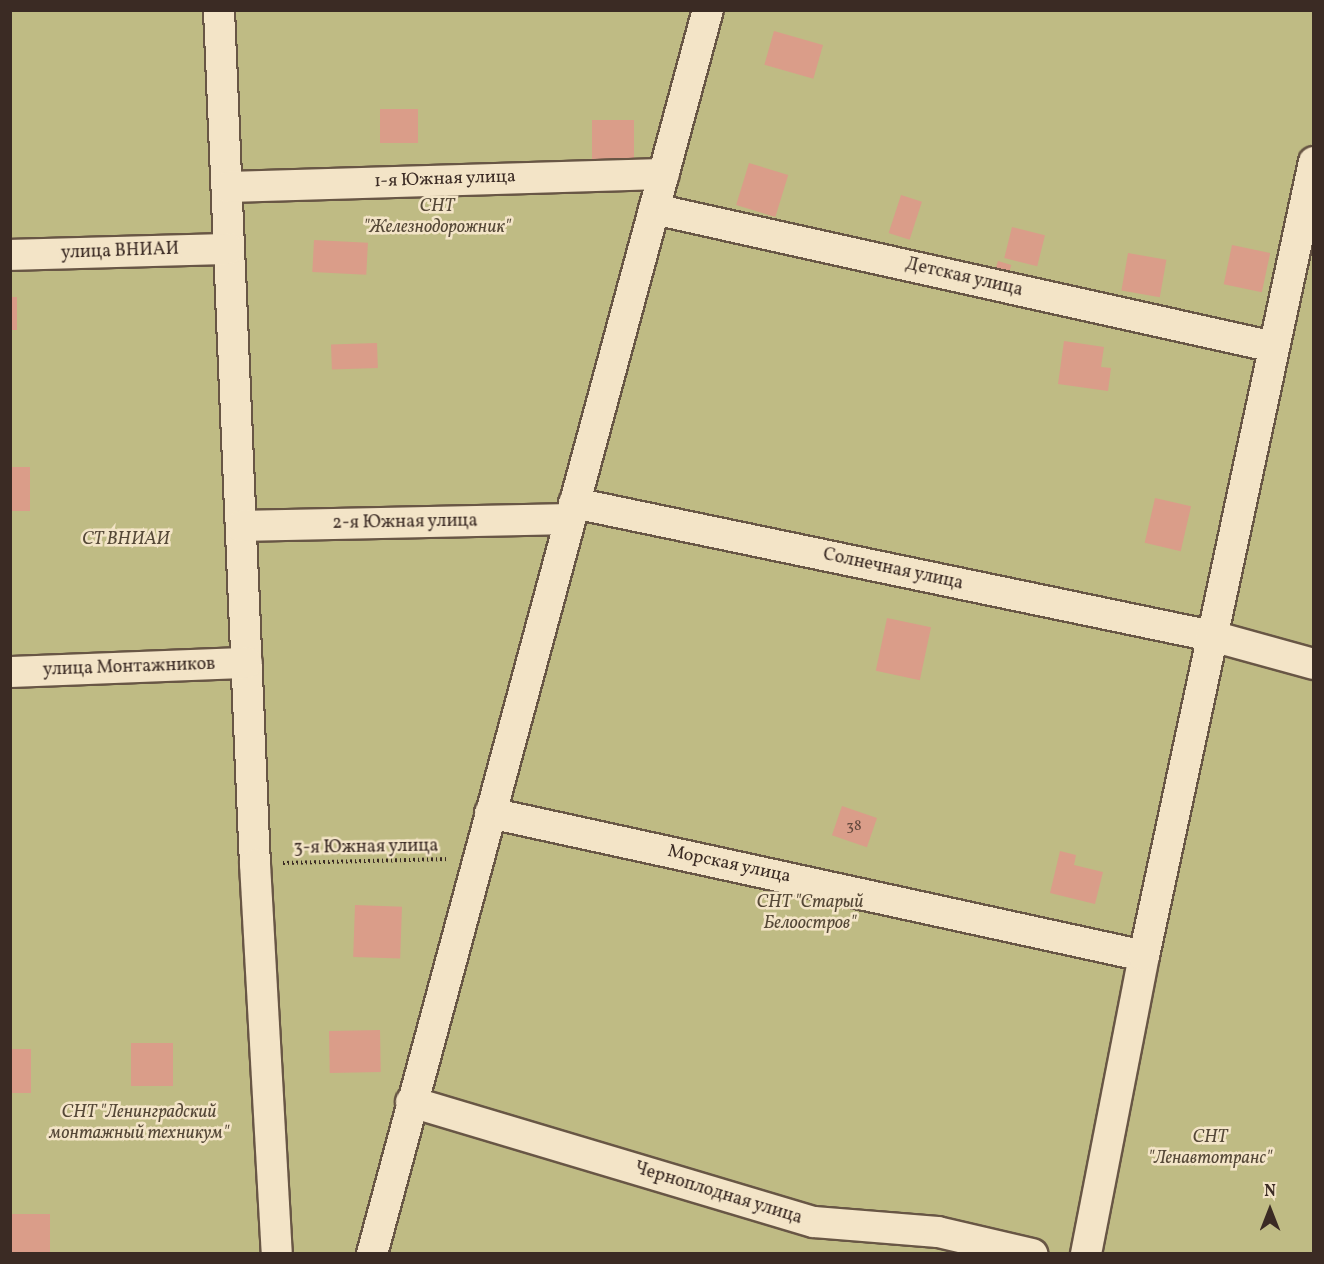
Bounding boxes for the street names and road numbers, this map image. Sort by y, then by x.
street label: 1-я Южная улица [373,167,517,193]
street label: улица ВНИАИ [61,239,179,265]
street label: Детская улица [903,254,1025,302]
street label: 2-я Южная улица [332,511,478,535]
street label: Солнечная улица [821,545,965,595]
street label: улица Монтажников [42,654,216,682]
street label: 3-я Южная улица [293,836,439,860]
street label: Морская улица [665,841,793,889]
street label: Черноплодная улица [631,1158,805,1230]

